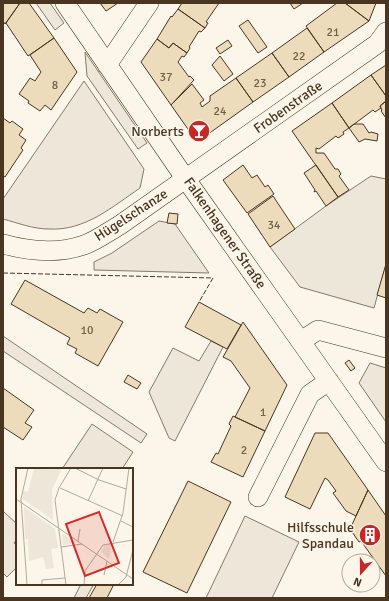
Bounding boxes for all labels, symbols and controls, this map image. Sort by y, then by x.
house number: 21 [327,25,339,40]
house number: 22 [293,49,305,64]
house number: 37 [160,70,172,85]
house number: 23 [254,76,266,91]
street label: Frobenstraße [250,77,326,137]
house number: 8 [52,78,58,93]
house number: 24 [214,104,227,119]
bar icon: Norberts [186,118,212,144]
place label: Norberts [131,123,184,140]
street label: Falkenhagener Straße [180,174,270,292]
street label: Hügelschanze [91,185,171,245]
house number: 34 [268,218,281,233]
house number: 10 [81,323,93,338]
house number: 1 [260,405,266,420]
house number: 2 [241,443,247,458]
inset map [16,468,133,585]
place label: Hilfsschule Spandau [287,519,354,552]
building icon: Hilfsschule Spandau [357,522,383,548]
north arrow [341,553,381,593]
text: N [352,574,363,589]

